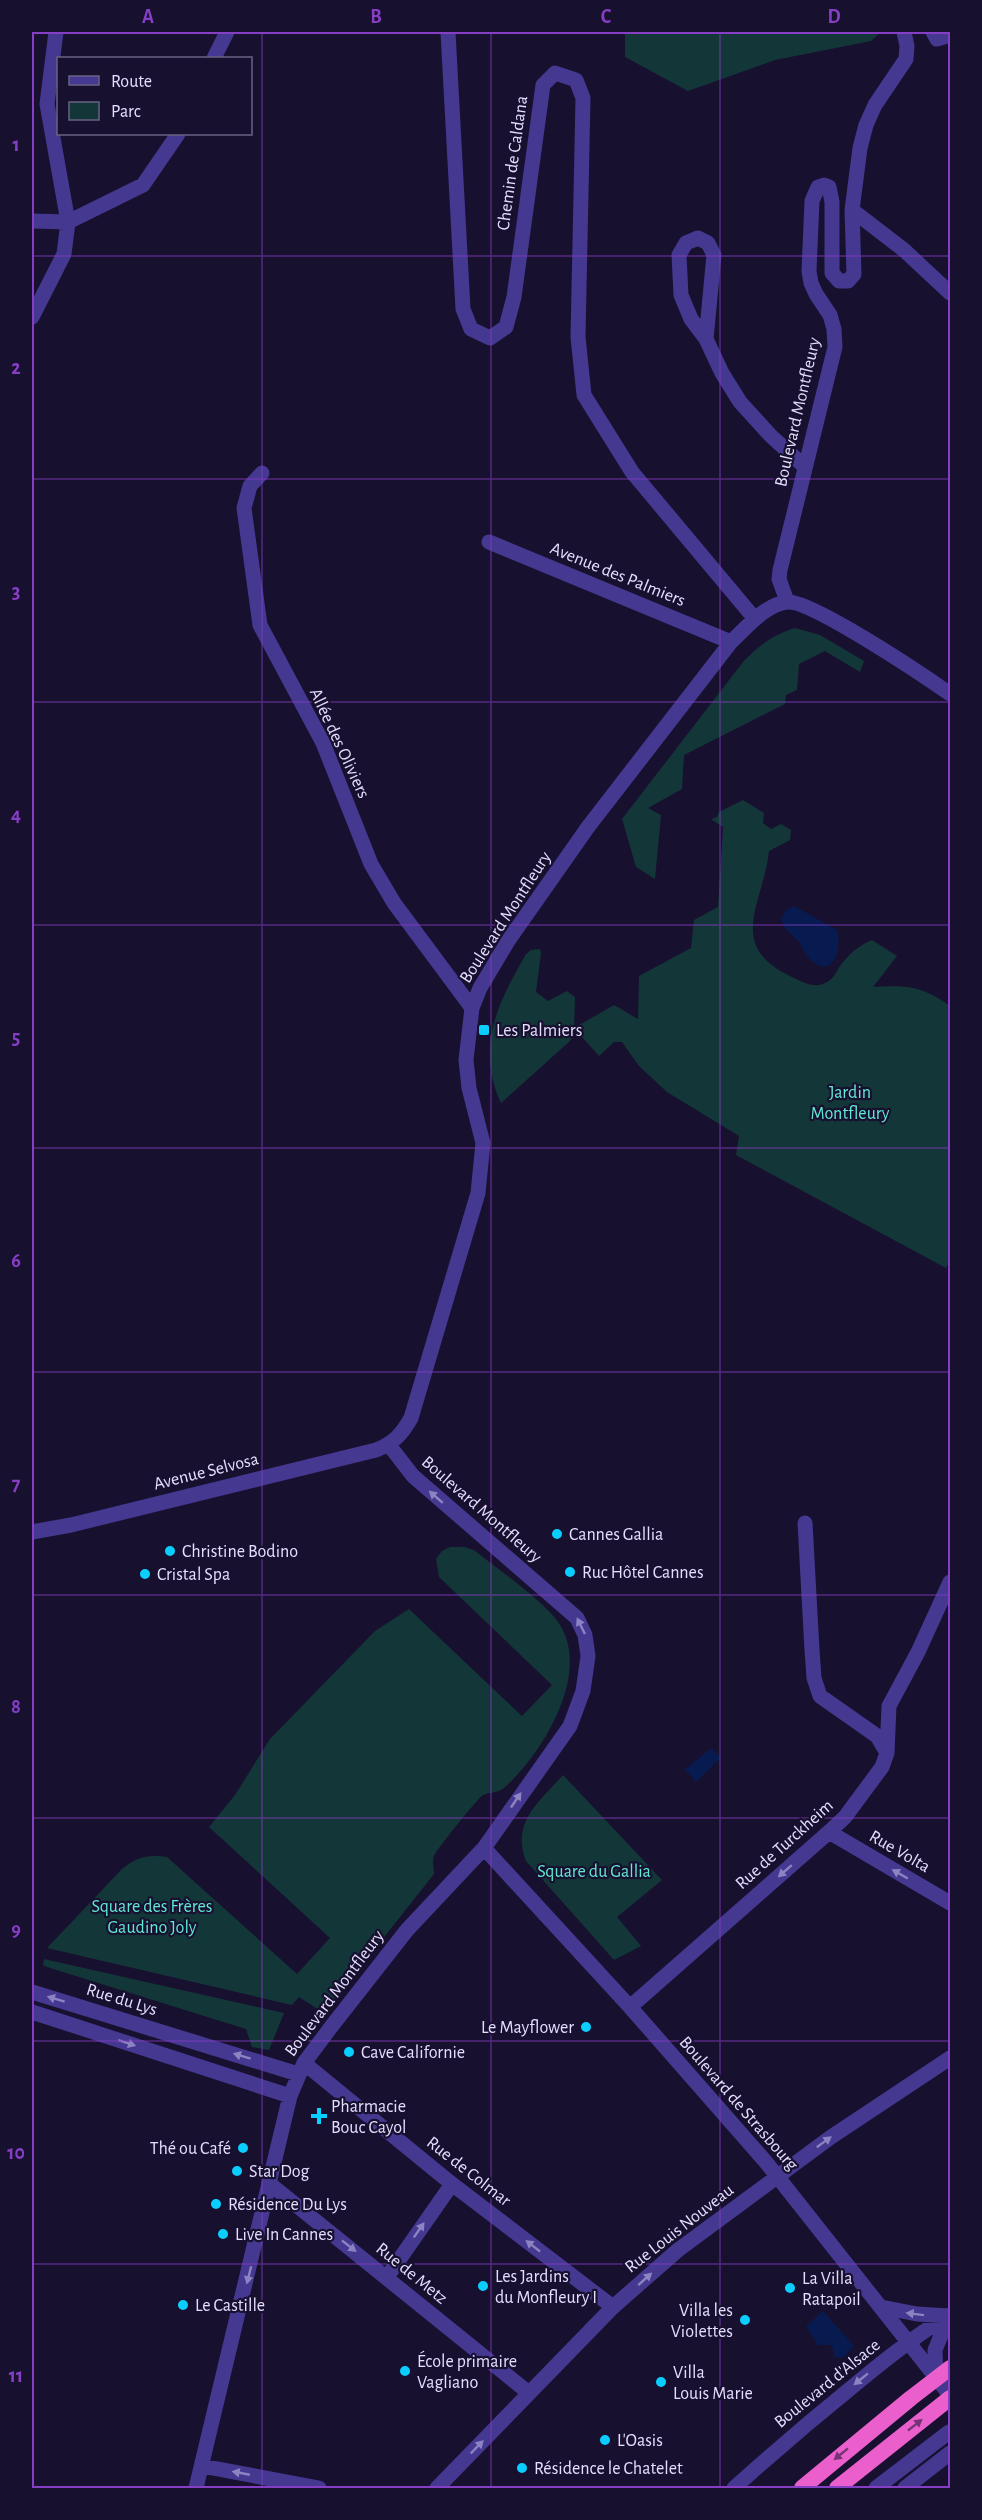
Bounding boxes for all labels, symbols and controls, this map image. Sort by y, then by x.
text: A [142,7,154,27]
text: B [370,7,382,27]
text: C [601,7,612,27]
text: D [827,7,841,27]
legend [57,57,252,135]
text: Route [111,73,152,91]
street label: Chemin de Caldana [495,95,531,232]
text: Parc [111,103,141,121]
text: 1 [12,135,20,155]
street label: Boulevard Montfleury [772,336,824,489]
text: 2 [11,358,21,378]
street label: Avenue des Palmiers [548,540,688,610]
text: 3 [12,582,20,602]
street label: Allée des Oliviers [306,686,372,801]
text: 4 [11,805,21,825]
street label: Boulevard Montfleury [457,848,555,986]
place label: Les Palmiers [496,1022,582,1040]
marker: Les Palmiers [477,1023,491,1037]
text: 5 [12,1028,20,1048]
park label: Jardin Montfleury [811,1084,890,1123]
text: 6 [11,1251,21,1271]
street label: Avenue Selvosa [152,1450,261,1494]
street label: Boulevard Montfleury [418,1453,545,1567]
text: 7 [12,1474,21,1494]
one-way arrow [428,1490,444,1503]
place label: Cannes Gallia [569,1526,663,1544]
marker: Cannes Gallia [550,1527,564,1541]
place label: Christine Bodino [182,1543,298,1561]
marker: Christine Bodino [163,1544,177,1558]
place label: Ruc Hôtel Cannes [582,1564,704,1582]
marker: Ruc Hôtel Cannes [563,1565,577,1579]
place label: Cristal Spa [157,1566,230,1584]
marker: Cristal Spa [138,1567,152,1581]
one-way arrow [576,1618,585,1635]
text: 8 [11,1697,21,1717]
one-way arrow [510,1792,522,1808]
street label: Rue de Turckheim [732,1796,837,1893]
street label: Rue Volta [866,1827,933,1876]
park label: Square du Gallia [537,1863,651,1881]
one-way arrow [778,1864,793,1878]
one-way arrow [891,1869,908,1879]
park label: Square des Frères Gaudino Joly [92,1898,212,1937]
text: 9 [11,1920,21,1940]
street label: Boulevard Montfleury [282,1927,388,2060]
street label: Rue du Lys [84,1981,159,2019]
one-way arrow [47,1994,65,2003]
place label: Le Mayflower [481,2019,574,2037]
marker: Le Mayflower [579,2020,593,2034]
street label: Boulevard de Strasbourg [675,2033,801,2174]
one-way arrow [118,2039,136,2048]
place label: Cave Californie [361,2044,465,2062]
marker: Cave Californie [342,2045,356,2059]
one-way arrow [233,2051,251,2060]
place label: Pharmacie Bouc Cayol [331,2098,407,2137]
marker: Pharmacie Bouc Cayol [312,2109,326,2123]
street label: Rue de Colmar [423,2134,514,2210]
one-way arrow [817,2136,832,2148]
place label: Thé ou Café [150,2140,231,2158]
marker: Thé ou Café [236,2141,250,2155]
text: 10 [7,2143,25,2163]
place label: Star Dog [249,2163,310,2181]
marker: Star Dog [230,2164,244,2178]
street label: Rue Louis Nouveau [622,2181,737,2277]
place label: Résidence Du Lys [228,2196,347,2214]
marker: Résidence Du Lys [209,2197,223,2211]
one-way arrow [414,2222,425,2239]
place label: Live In Cannes [235,2226,333,2244]
marker: Live In Cannes [216,2227,230,2241]
one-way arrow [525,2239,541,2252]
one-way arrow [341,2240,357,2253]
street label: Rue de Metz [372,2240,450,2308]
one-way arrow [243,2266,253,2284]
place label: Les Jardins du Monfleury I [495,2268,597,2307]
place label: La Villa Ratapoil [802,2270,861,2309]
one-way arrow [637,2273,652,2286]
marker: Les Jardins du Monfleury I [476,2279,490,2293]
marker: La Villa Ratapoil [783,2281,797,2295]
place label: Le Castille [195,2297,265,2315]
marker: Le Castille [176,2298,190,2312]
place label: Villa les Violettes [671,2302,733,2341]
one-way arrow [905,2309,924,2318]
marker: Villa les Violettes [738,2313,752,2327]
street label: Boulevard d'Alsace [771,2336,884,2432]
place label: École primaire Vagliano [417,2350,517,2392]
marker: École primaire Vagliano [398,2364,412,2378]
place label: Villa Louis Marie [673,2364,753,2403]
text: 11 [9,2366,23,2386]
one-way arrow [854,2372,869,2385]
marker: Villa Louis Marie [654,2375,668,2389]
one-way arrow [907,2419,923,2432]
place label: L'Oasis [617,2432,663,2450]
marker: L'Oasis [598,2433,612,2447]
one-way arrow [470,2440,484,2454]
one-way arrow [833,2448,849,2461]
place label: Résidence le Chatelet [534,2460,683,2478]
marker: Résidence le Chatelet [515,2461,529,2475]
one-way arrow [231,2468,250,2477]

